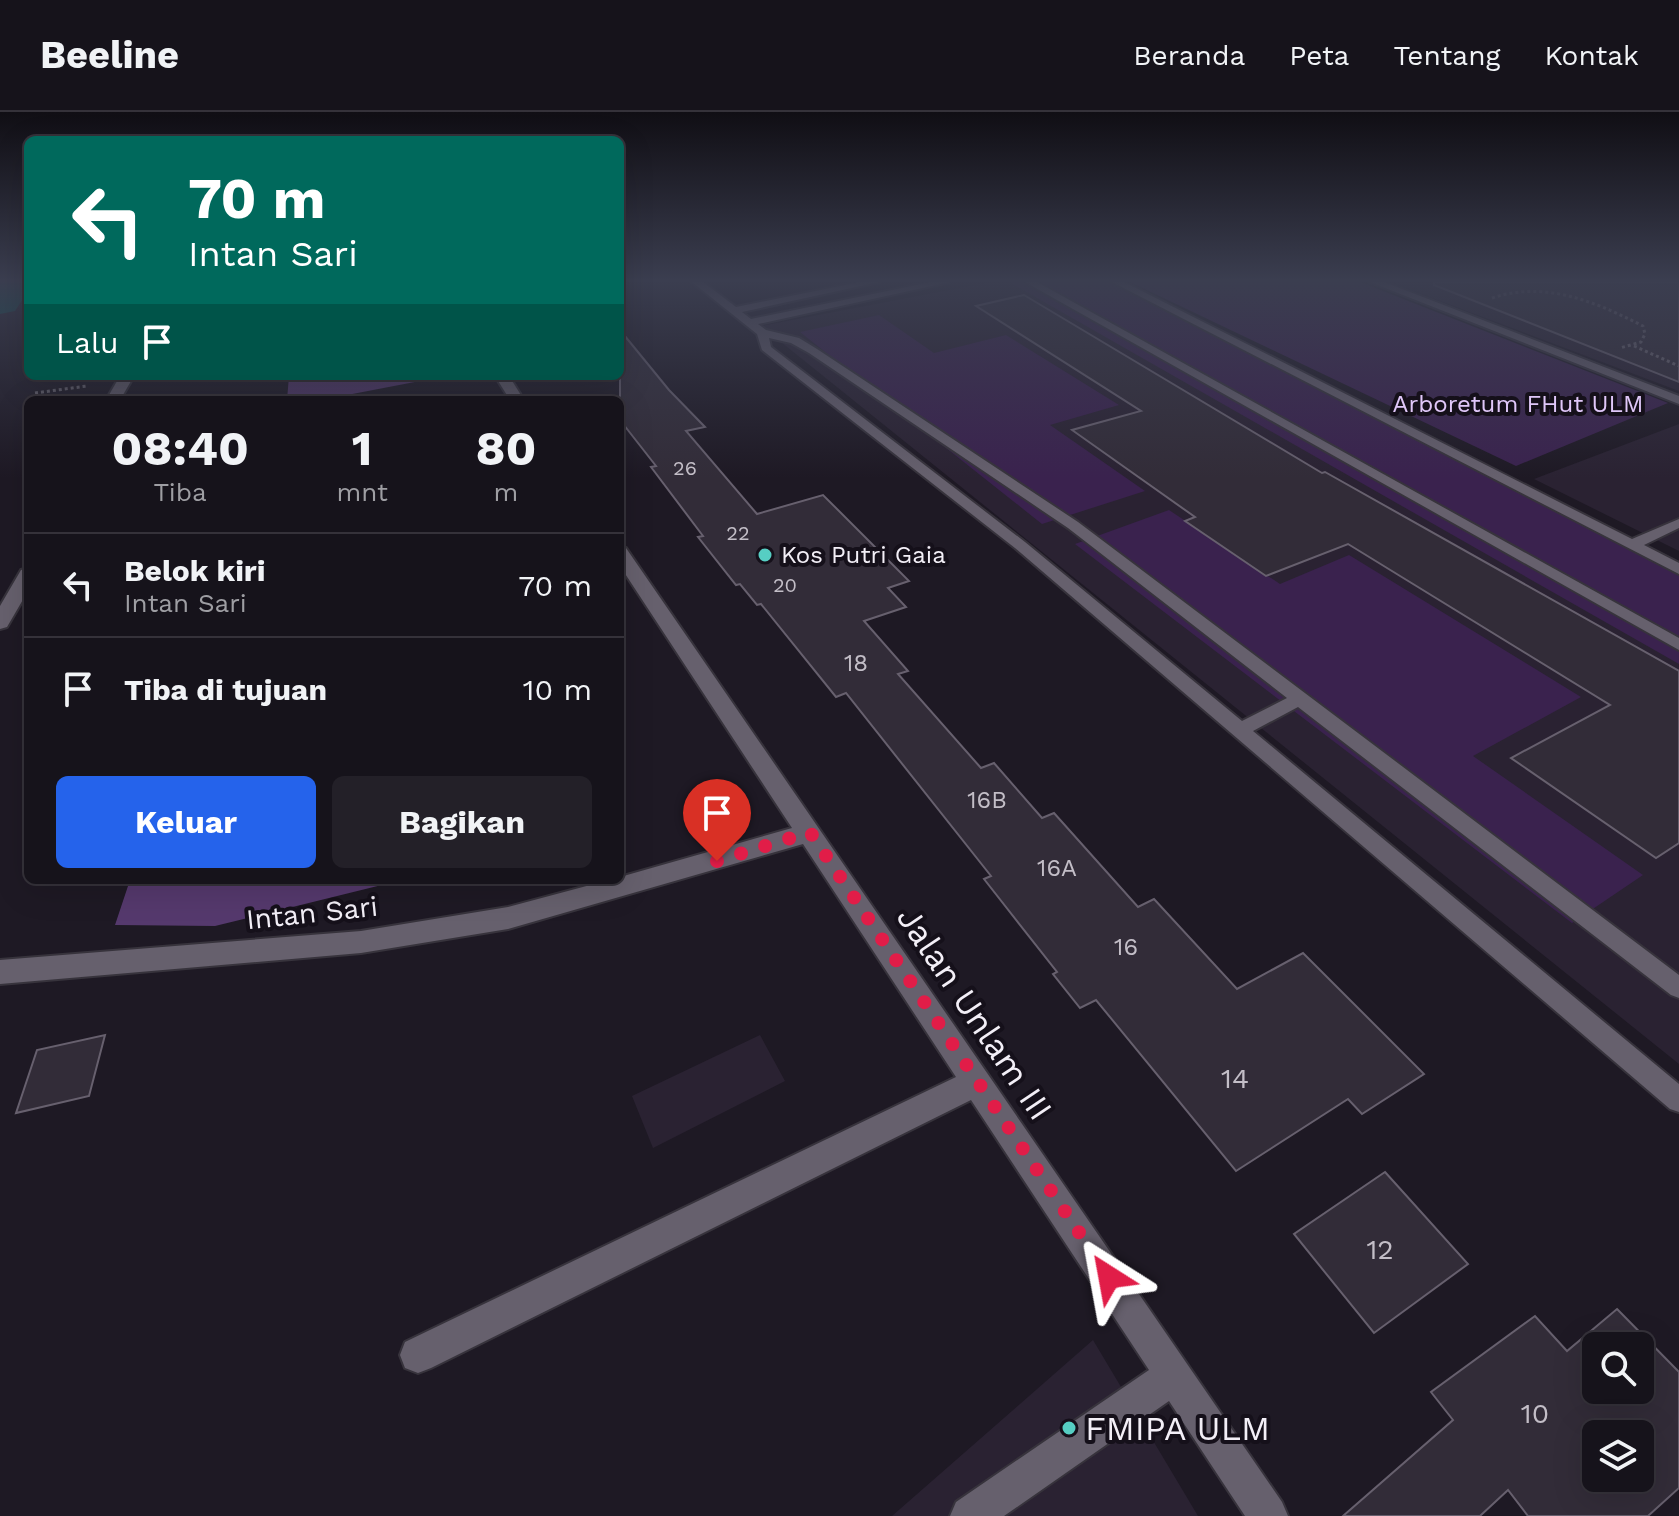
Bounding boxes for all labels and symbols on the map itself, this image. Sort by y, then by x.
park label: Arboretum FHut ULM [1393,390,1643,418]
house number: 26 [673,456,697,480]
house number: 22 [726,521,750,545]
place label: Kos Putri Gaia [781,541,946,569]
marker: Kos Putri Gaia [756,546,774,564]
house number: 20 [773,573,797,597]
house number: 18 [844,649,868,677]
pin [683,779,751,861]
house number: 16B [967,786,1007,814]
house number: 16A [1037,854,1077,882]
street label: Intan Sari [245,890,379,936]
street label: Jalan Unlam III [889,899,1061,1127]
house number: 16 [1114,933,1138,961]
house number: 14 [1221,1062,1249,1095]
house number: 12 [1366,1233,1394,1266]
position arrow [1067,1235,1151,1319]
house number: 10 [1521,1397,1549,1430]
place label: FMIPA ULM [1085,1408,1270,1448]
marker: FMIPA ULM [1060,1419,1078,1437]

